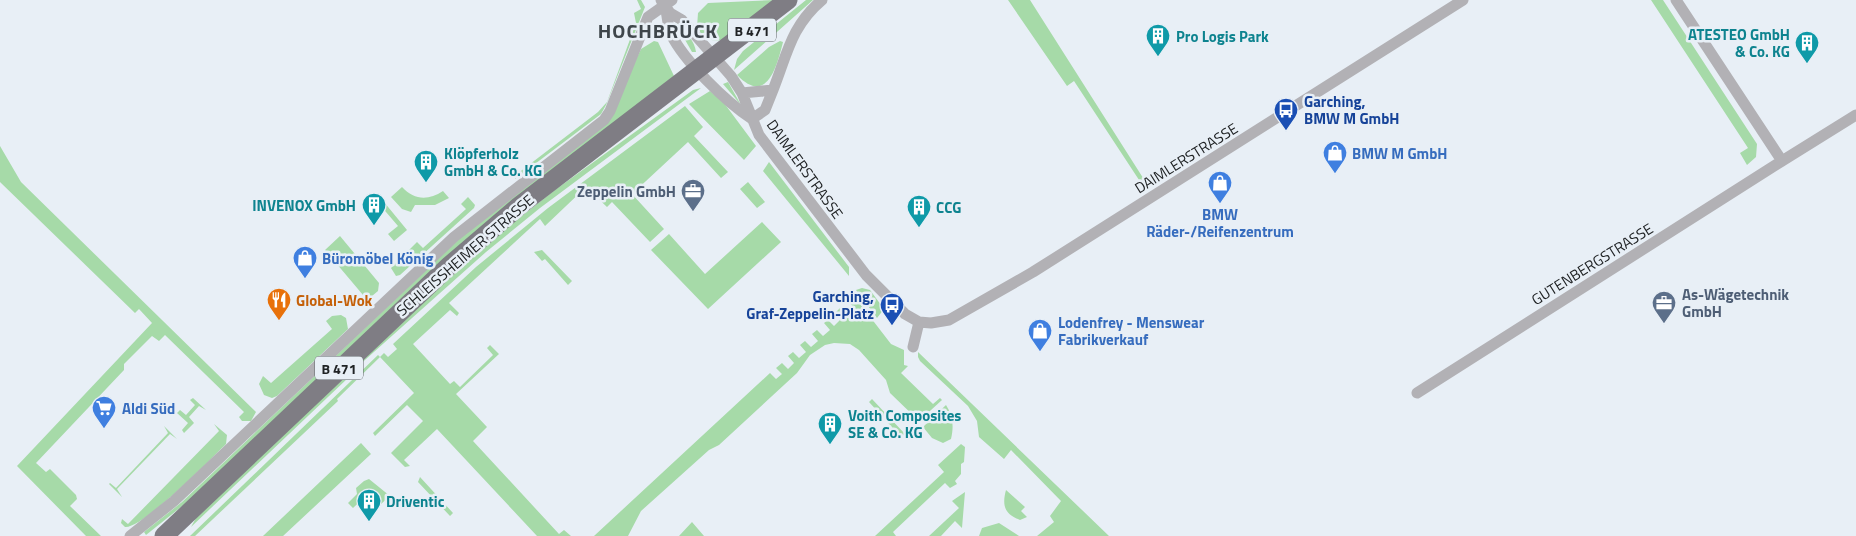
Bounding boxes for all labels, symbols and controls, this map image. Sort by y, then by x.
district label: HOCHBRÜCK [598,15,718,46]
road number: B 471 [728,18,776,42]
building icon: Pro Logis Park [1145,23,1171,57]
place label: ATESTEO GmbH & Co. KG [1688,23,1790,63]
place label: Pro Logis Park [1176,25,1269,48]
building icon: ATESTEO GmbH & Co. KG [1794,30,1820,64]
place label: Garching, BMW M GmbH [1304,90,1399,130]
bus stop icon: Garching, BMW M GmbH [1273,97,1299,131]
street label: DAIMLERSTRASSE [761,115,849,223]
street label: DAIMLERSTRASSE [1130,117,1242,199]
shop icon: BMW M GmbH [1322,140,1348,174]
place label: Klöpferholz GmbH & Co. KG [444,142,542,182]
place label: BMW M GmbH [1352,142,1447,165]
building icon: Klöpferholz GmbH & Co. KG [413,149,439,183]
shop icon: BMW Räder-/Reifenzentrum [1207,170,1233,204]
office icon: Zeppelin GmbH [680,178,706,212]
place label: Zeppelin GmbH [577,180,676,203]
street label: SCHLEISSHEIMER STRASSE [391,189,539,321]
building icon: INVENOX GmbH [361,192,387,226]
place label: INVENOX GmbH [252,194,356,217]
building icon: CCG [906,194,932,228]
place label: CCG [936,196,961,219]
place label: BMW Räder-/Reifenzentrum [1146,203,1294,243]
street label: GUTENBERGSTRASSE [1527,217,1657,311]
shop icon: Büromöbel König [292,245,318,279]
place label: Büromöbel König [322,247,434,270]
place label: As-Wägetechnik GmbH [1682,283,1789,323]
place label: Garching, Graf-Zeppelin-Platz [746,285,874,325]
restaurant icon: Global-Wok [266,287,292,321]
place label: Global-Wok [296,289,373,312]
office icon: As-Wägetechnik GmbH [1651,290,1677,324]
bus stop icon: Garching, Graf-Zeppelin-Platz [879,292,905,326]
place label: Lodenfrey - Menswear Fabrikverkauf [1058,311,1205,351]
shop icon: Lodenfrey - Menswear Fabrikverkauf [1027,318,1053,352]
road number: B 471 [315,356,363,379]
supermarket icon: Aldi Süd [91,395,117,429]
place label: Aldi Süd [122,397,175,420]
place label: Voith Composites SE & Co. KG [848,404,961,444]
building icon: Voith Composites SE & Co. KG [817,411,843,445]
building icon: Driventic [356,488,382,522]
place label: Driventic [386,490,445,513]

